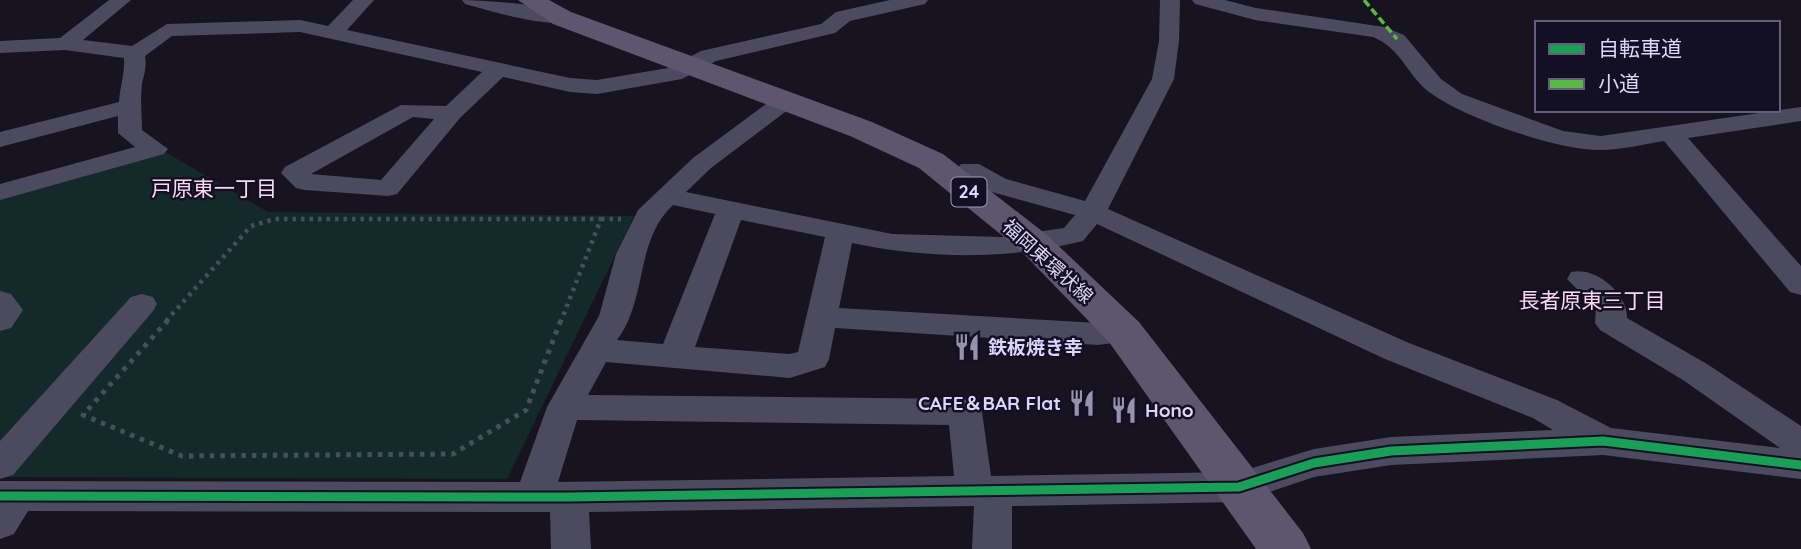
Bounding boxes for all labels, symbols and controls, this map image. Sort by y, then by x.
legend [1535,21,1780,112]
text: 自転車道 [1598,35,1682,61]
text: 小道 [1598,70,1640,96]
district label: 戸原東一丁目 [151,175,277,201]
road number: 24 [951,177,986,206]
street label: 福岡東環状線 [998,214,1098,308]
district label: 長者原東三丁目 [1519,287,1666,313]
restaurant icon: 鉄板焼き幸 [952,332,982,362]
place label: 鉄板焼き幸 [988,335,1083,359]
restaurant icon: CAFE＆BAR Flat [1067,388,1097,418]
place label: CAFE＆BAR Flat [918,391,1061,415]
restaurant icon: Hono [1109,395,1139,425]
place label: Hono [1145,398,1194,422]

